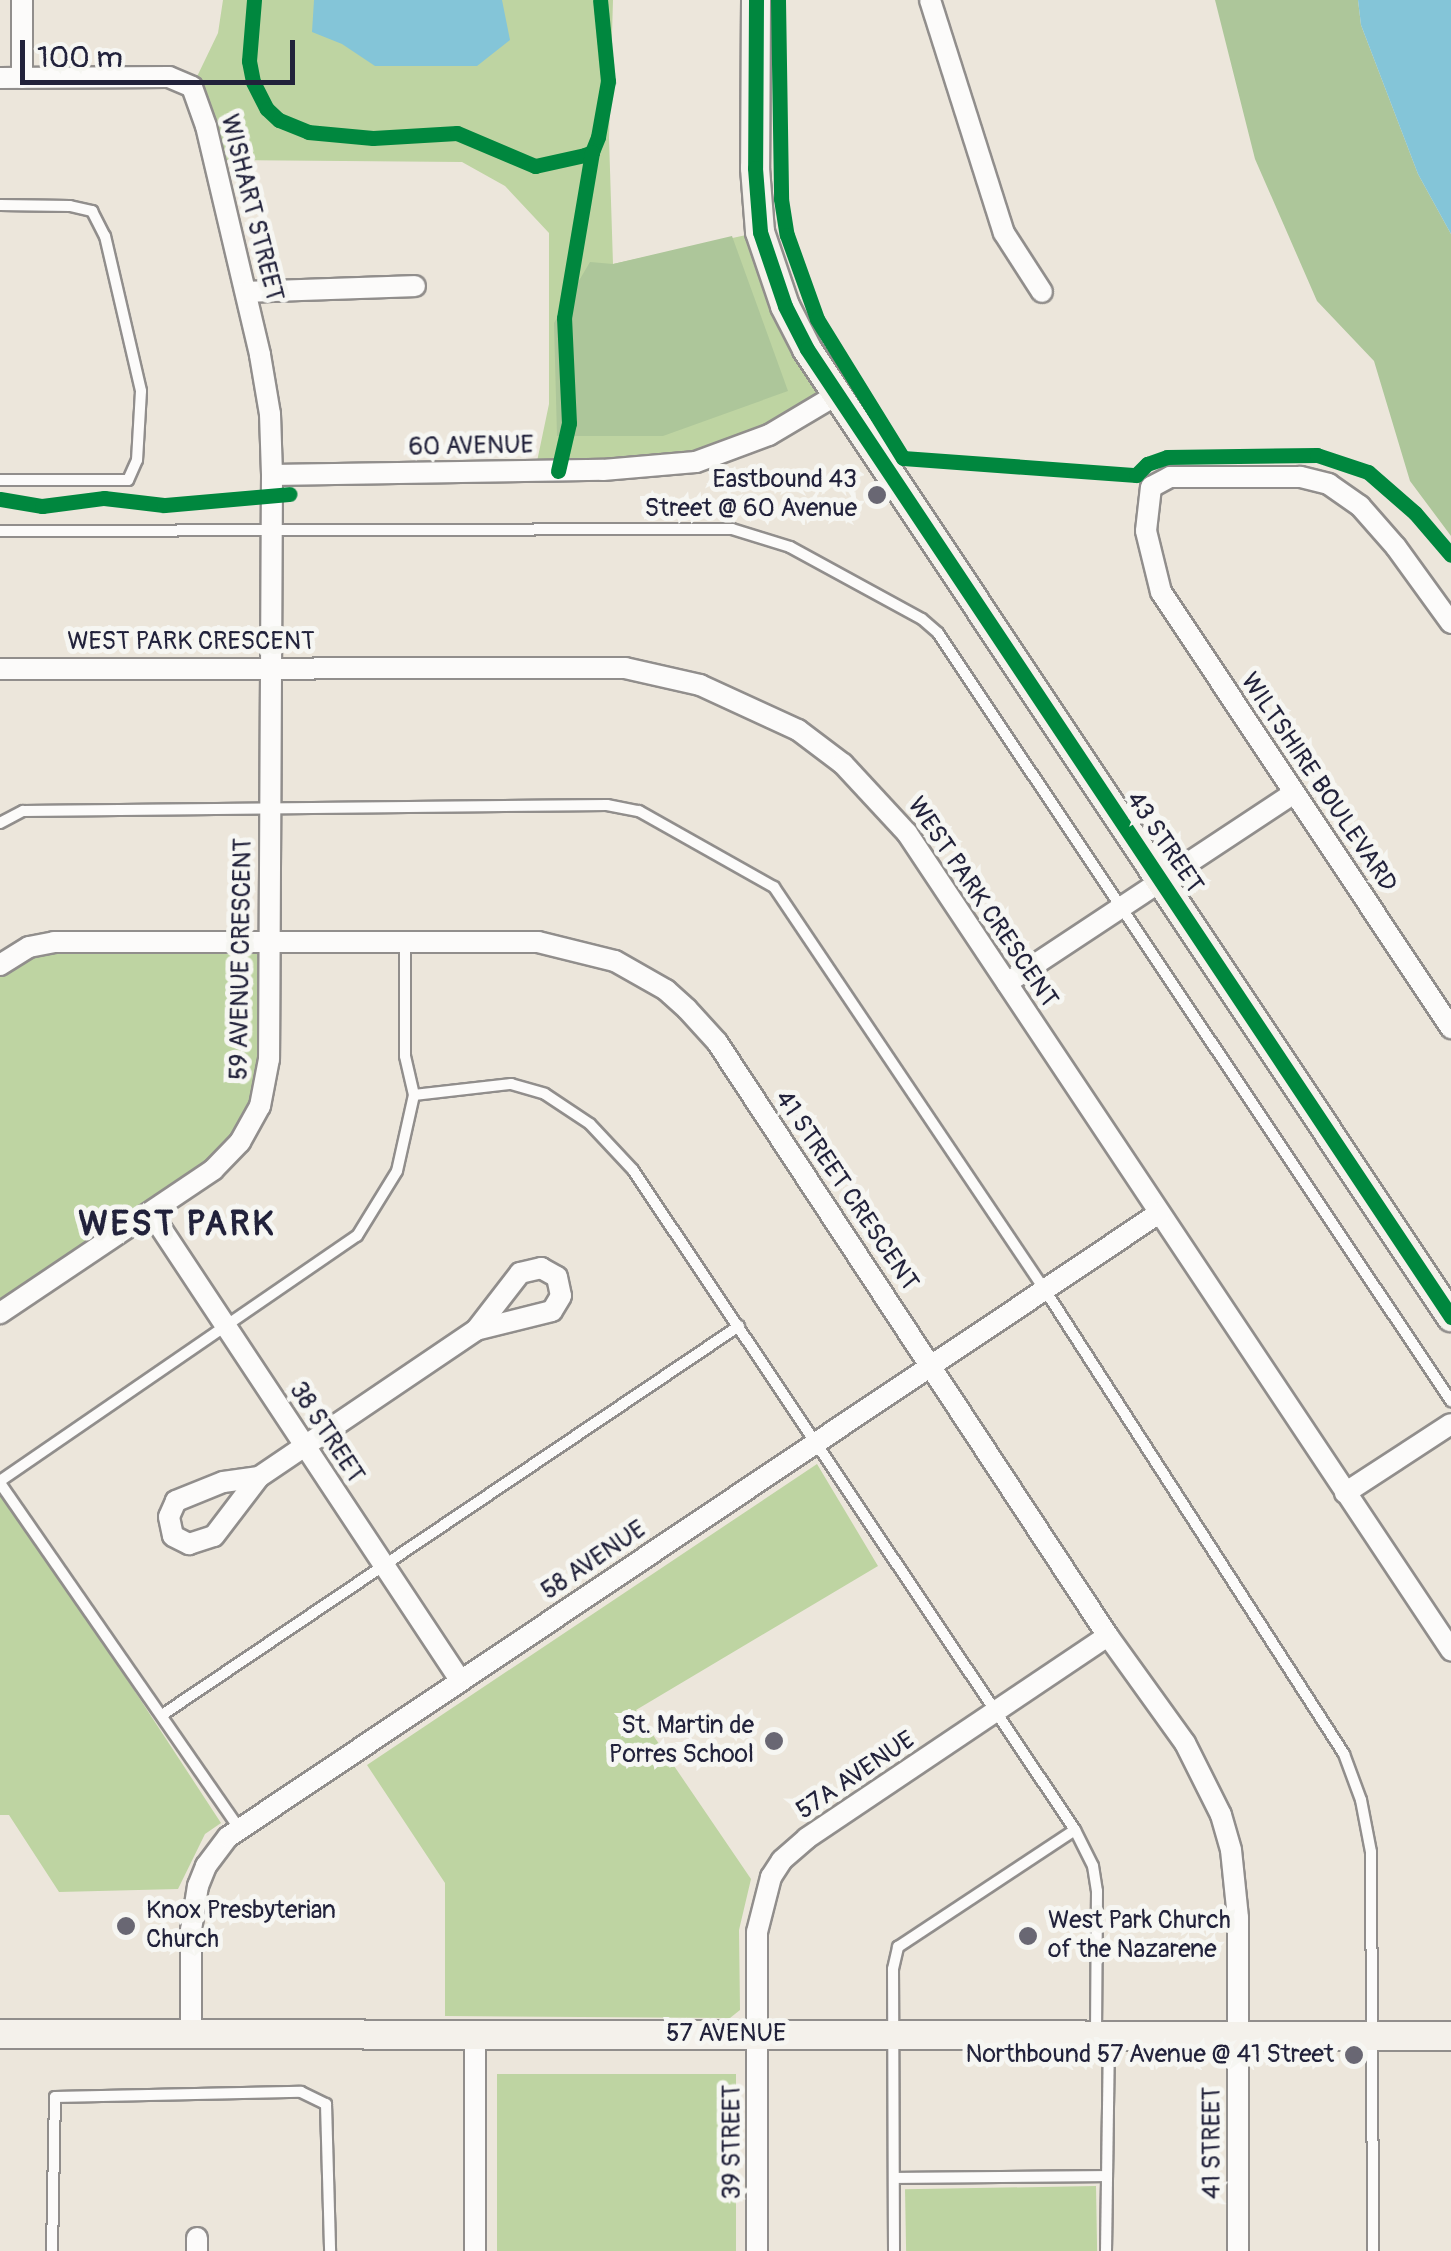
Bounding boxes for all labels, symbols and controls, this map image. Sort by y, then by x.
scale bar [25,20,300,82]
text: 100 m [37,39,123,76]
street label: WISHART STREET [213,111,289,305]
street label: 60 AVENUE [408,431,534,463]
place label: Eastbound 43 Street @ 60 Avenue [645,466,857,525]
marker: Eastbound 43 Street @ 60 Avenue [866,484,888,506]
street label: WEST PARK CRESCENT [67,627,315,657]
street label: WILTSHIRE BOULEVARD [1233,668,1403,898]
street label: 43 STREET [1119,786,1209,900]
street label: WEST PARK CRESCENT [900,792,1064,1014]
street label: 59 AVENUE CRESCENT [225,838,259,1080]
street label: 41 STREET CRESCENT [768,1085,924,1297]
district label: WEST PARK [78,1203,276,1245]
street label: 38 STREET [282,1377,370,1489]
street label: 58 AVENUE [536,1515,652,1607]
place label: St. Martin de Porres School [609,1712,754,1771]
street label: 57A AVENUE [791,1725,921,1827]
marker: St. Martin de Porres School [763,1730,785,1752]
place label: Knox Presbyterian Church [146,1897,336,1956]
place label: West Park Church of the Nazarene [1048,1907,1231,1966]
marker: Knox Presbyterian Church [115,1915,137,1937]
marker: West Park Church of the Nazarene [1017,1925,1039,1947]
street label: 57 AVENUE [666,2019,786,2049]
place label: Northbound 57 Avenue @ 41 Street [966,2040,1334,2070]
marker: Northbound 57 Avenue @ 41 Street [1343,2044,1365,2066]
street label: 39 STREET [718,2084,748,2200]
street label: 41 STREET [1198,2087,1228,2199]

